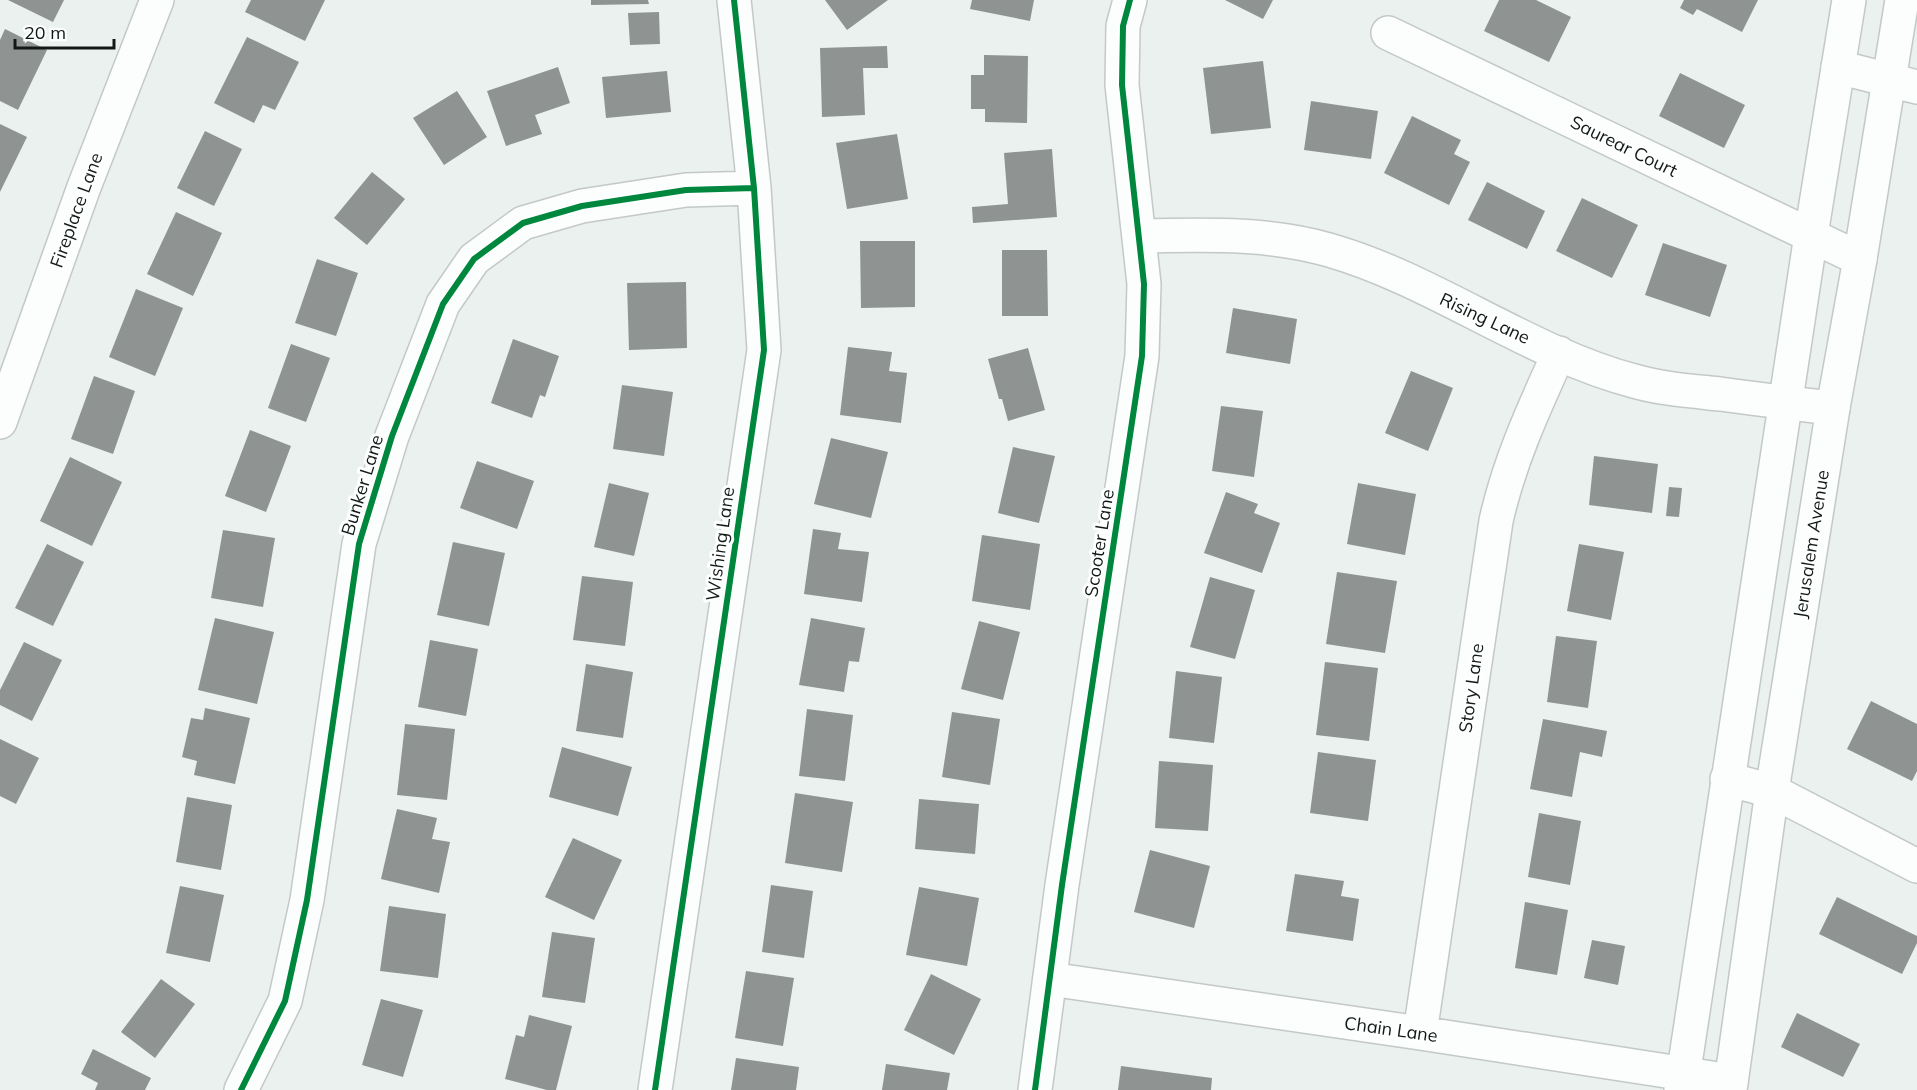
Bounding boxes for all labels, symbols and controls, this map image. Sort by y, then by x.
scale bar [15,12,114,50]
text: 20 m [24,21,66,44]
street label: Saurear Court [1567,110,1681,182]
street label: Fireplace Lane [45,149,107,271]
street label: Rising Lane [1436,287,1534,349]
street label: Bunker Lane [336,432,388,538]
street label: Jerusalem Avenue [1788,468,1834,620]
street label: Wishing Lane [701,485,739,603]
street label: Scooter Lane [1079,488,1119,598]
street label: Story Lane [1453,642,1489,734]
street label: Chain Lane [1343,1011,1439,1047]

